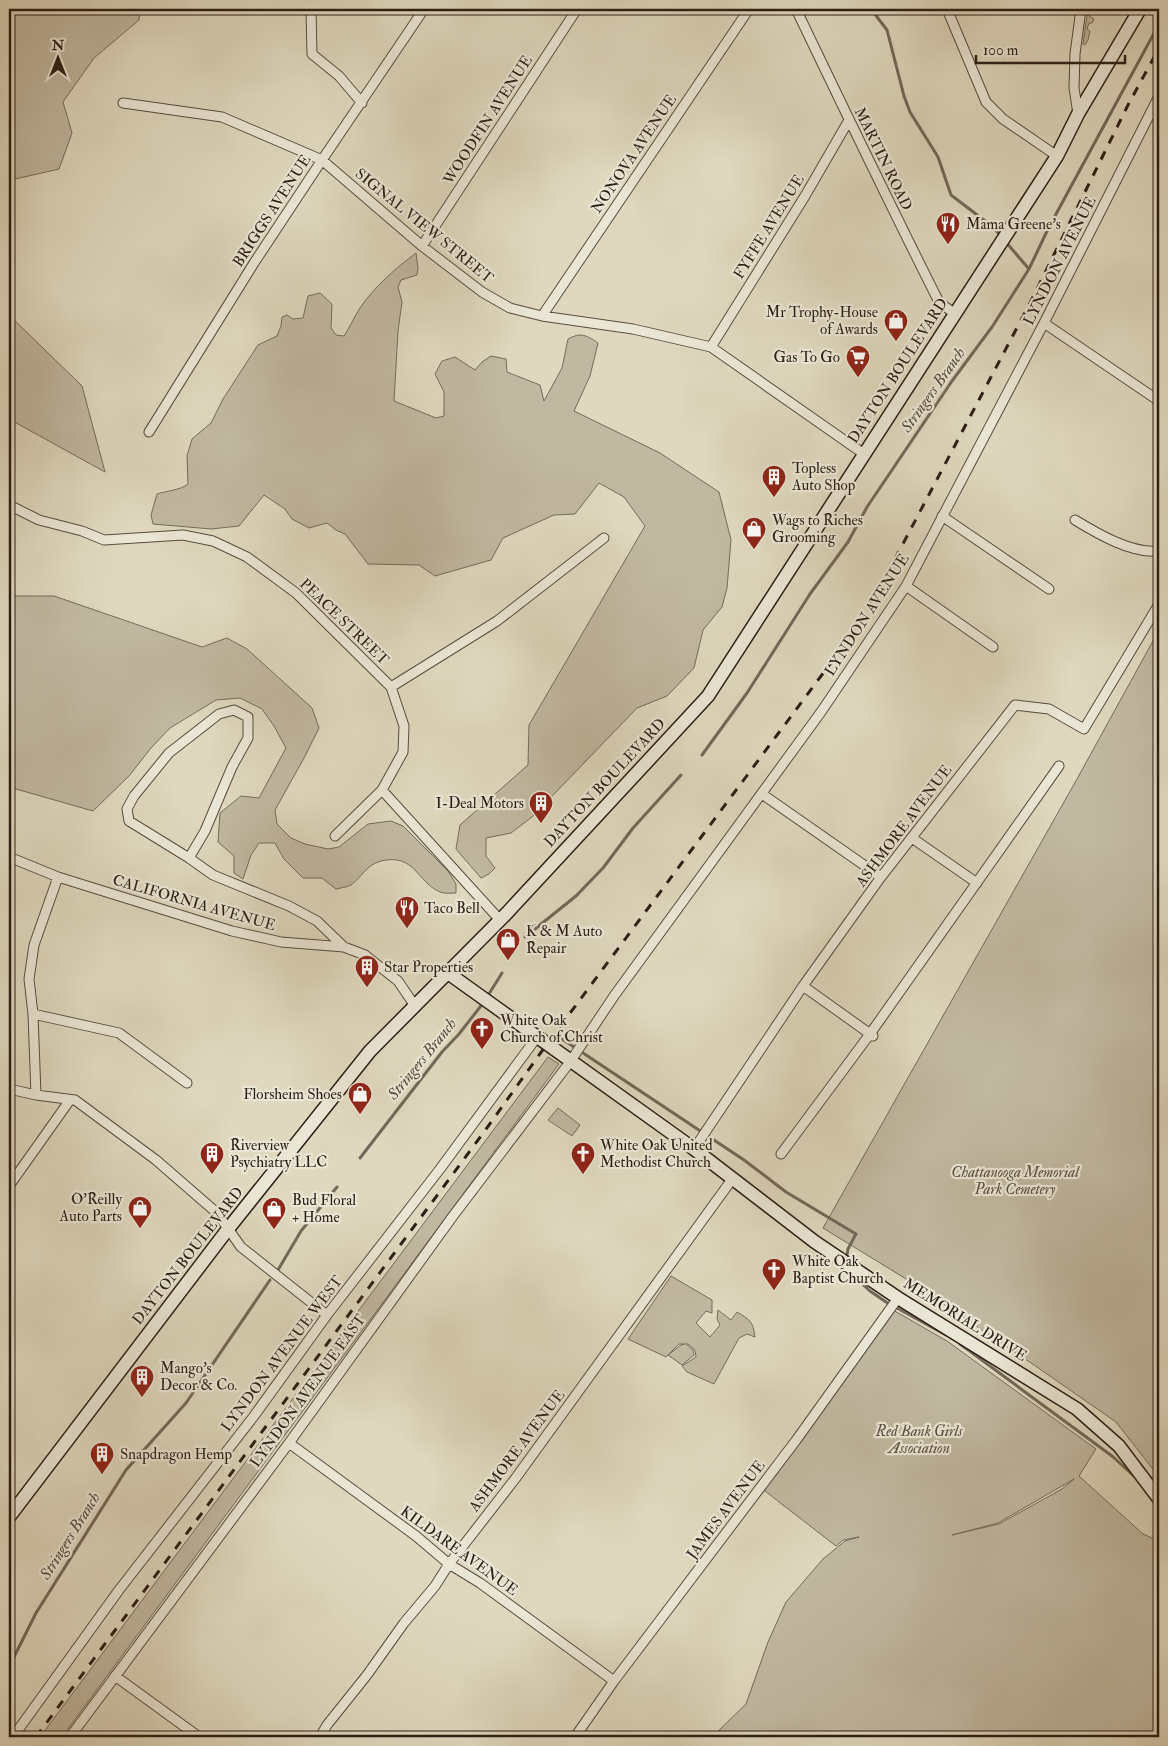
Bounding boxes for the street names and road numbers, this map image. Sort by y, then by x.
street label: WOODFIN AVENUE [439,52,537,189]
street label: NONOVA AVENUE [587,91,681,217]
street label: MARTIN ROAD [850,104,916,214]
street label: BRIGGS AVENUE [229,151,315,271]
street label: SIGNAL VIEW STREET [351,164,497,288]
street label: FYFFE AVENUE [729,171,809,283]
street label: LYNDON AVENUE [1019,193,1101,328]
street label: DAYTON BOULEVARD [844,295,952,447]
street label: LYNDON AVENUE [820,550,914,680]
street label: PEACE STREET [295,575,393,669]
street label: DAYTON BOULEVARD [540,714,670,852]
street label: ASHMORE AVENUE [851,761,956,892]
street label: CALIFORNIA AVENUE [110,871,278,935]
street label: DAYTON BOULEVARD [128,1183,248,1329]
street label: LYNDON AVENUE WEST [217,1272,347,1436]
street label: MEMORIAL DRIVE [900,1274,1031,1366]
street label: LYNDON AVENUE EAST [246,1311,370,1471]
street label: ASHMORE AVENUE [464,1386,569,1517]
street label: JAMES AVENUE [682,1457,770,1565]
street label: KILDARE AVENUE [397,1502,522,1600]

